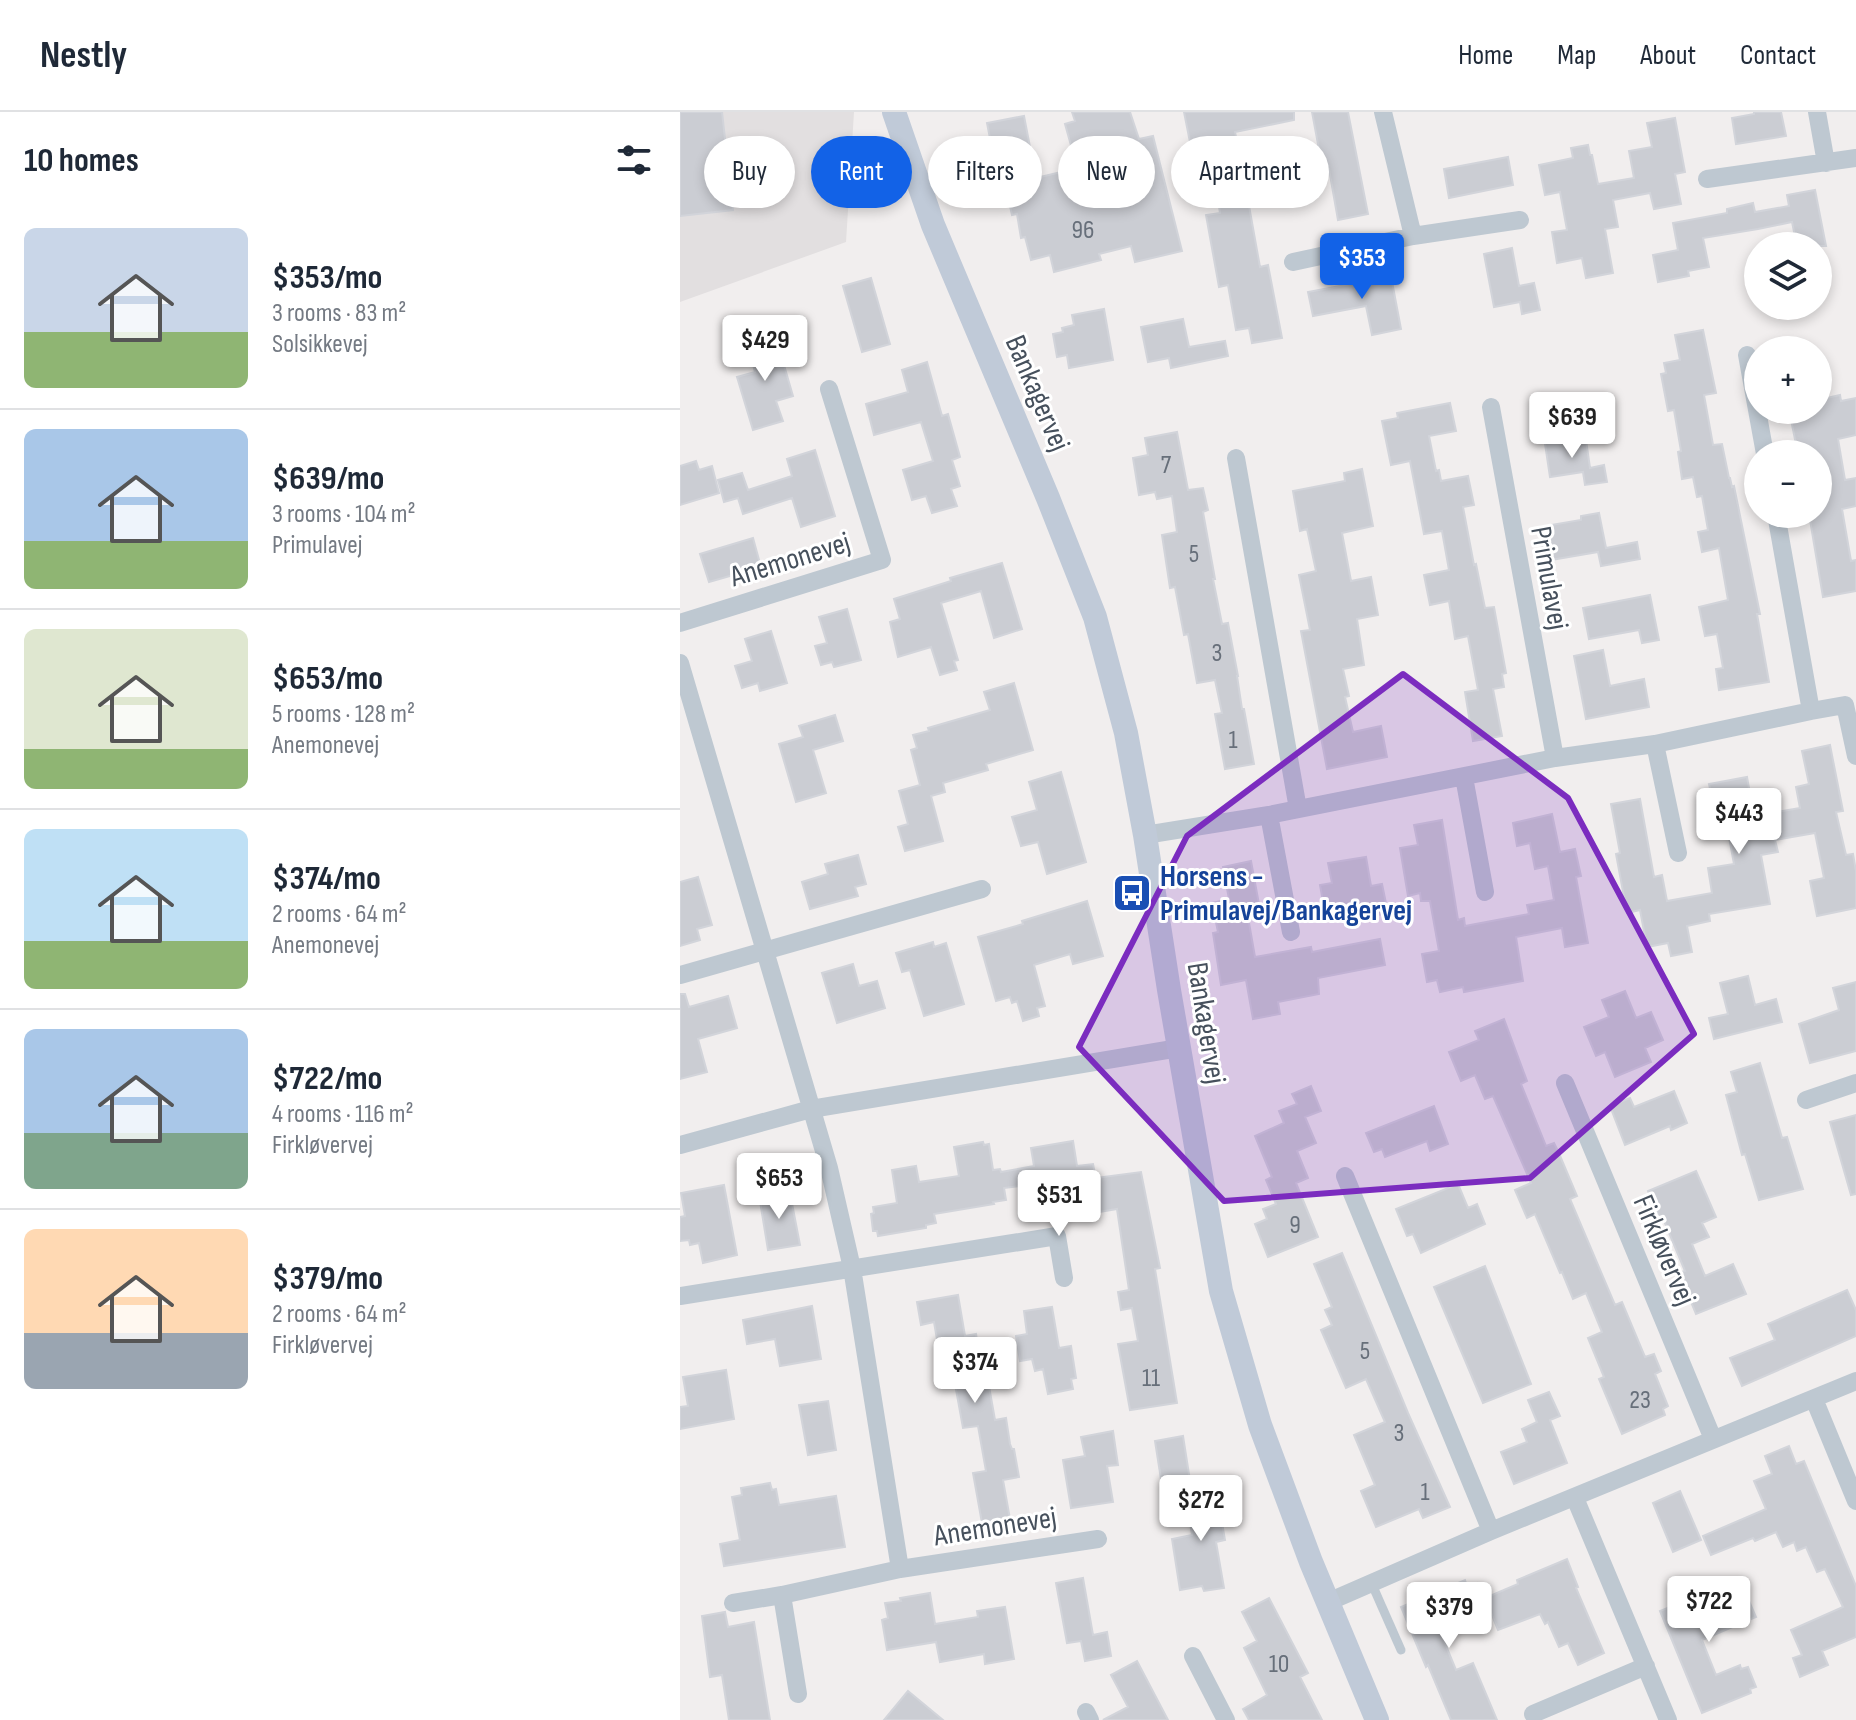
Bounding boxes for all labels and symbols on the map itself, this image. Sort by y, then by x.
house number: 96 [1072,215,1094,246]
pin: $353 [1315,233,1409,301]
pin: $429 [718,315,812,383]
street label: Bankagervej [997,330,1078,457]
pin: $639 [1525,392,1619,460]
house number: 7 [1161,450,1172,481]
street label: Primulavej [1522,524,1576,633]
street label: Anemonevej [725,525,855,596]
house number: 5 [1189,539,1199,570]
house number: 3 [1212,638,1222,669]
house number: 1 [1228,725,1238,756]
pin: $443 [1692,788,1786,856]
place label: Horsens - Primulavej/Bankagervej [1160,859,1412,929]
bus stop icon: Horsens - Primulavej/Bankagervej [1111,872,1153,914]
street label: Bankagervej [1179,960,1233,1086]
pin: $653 [732,1153,826,1221]
pin: $531 [1012,1170,1106,1238]
street label: Firkløvervej [1625,1190,1703,1311]
house number: 9 [1289,1210,1301,1241]
house number: 5 [1360,1336,1370,1367]
pin: $374 [928,1337,1022,1405]
house number: 11 [1142,1363,1160,1394]
house number: 23 [1629,1385,1651,1416]
house number: 3 [1394,1418,1404,1449]
pin: $272 [1154,1475,1248,1543]
house number: 1 [1420,1477,1430,1508]
street label: Anemonevej [930,1500,1059,1555]
pin: $722 [1662,1576,1756,1644]
pin: $379 [1402,1582,1496,1650]
house number: 10 [1269,1649,1289,1680]

